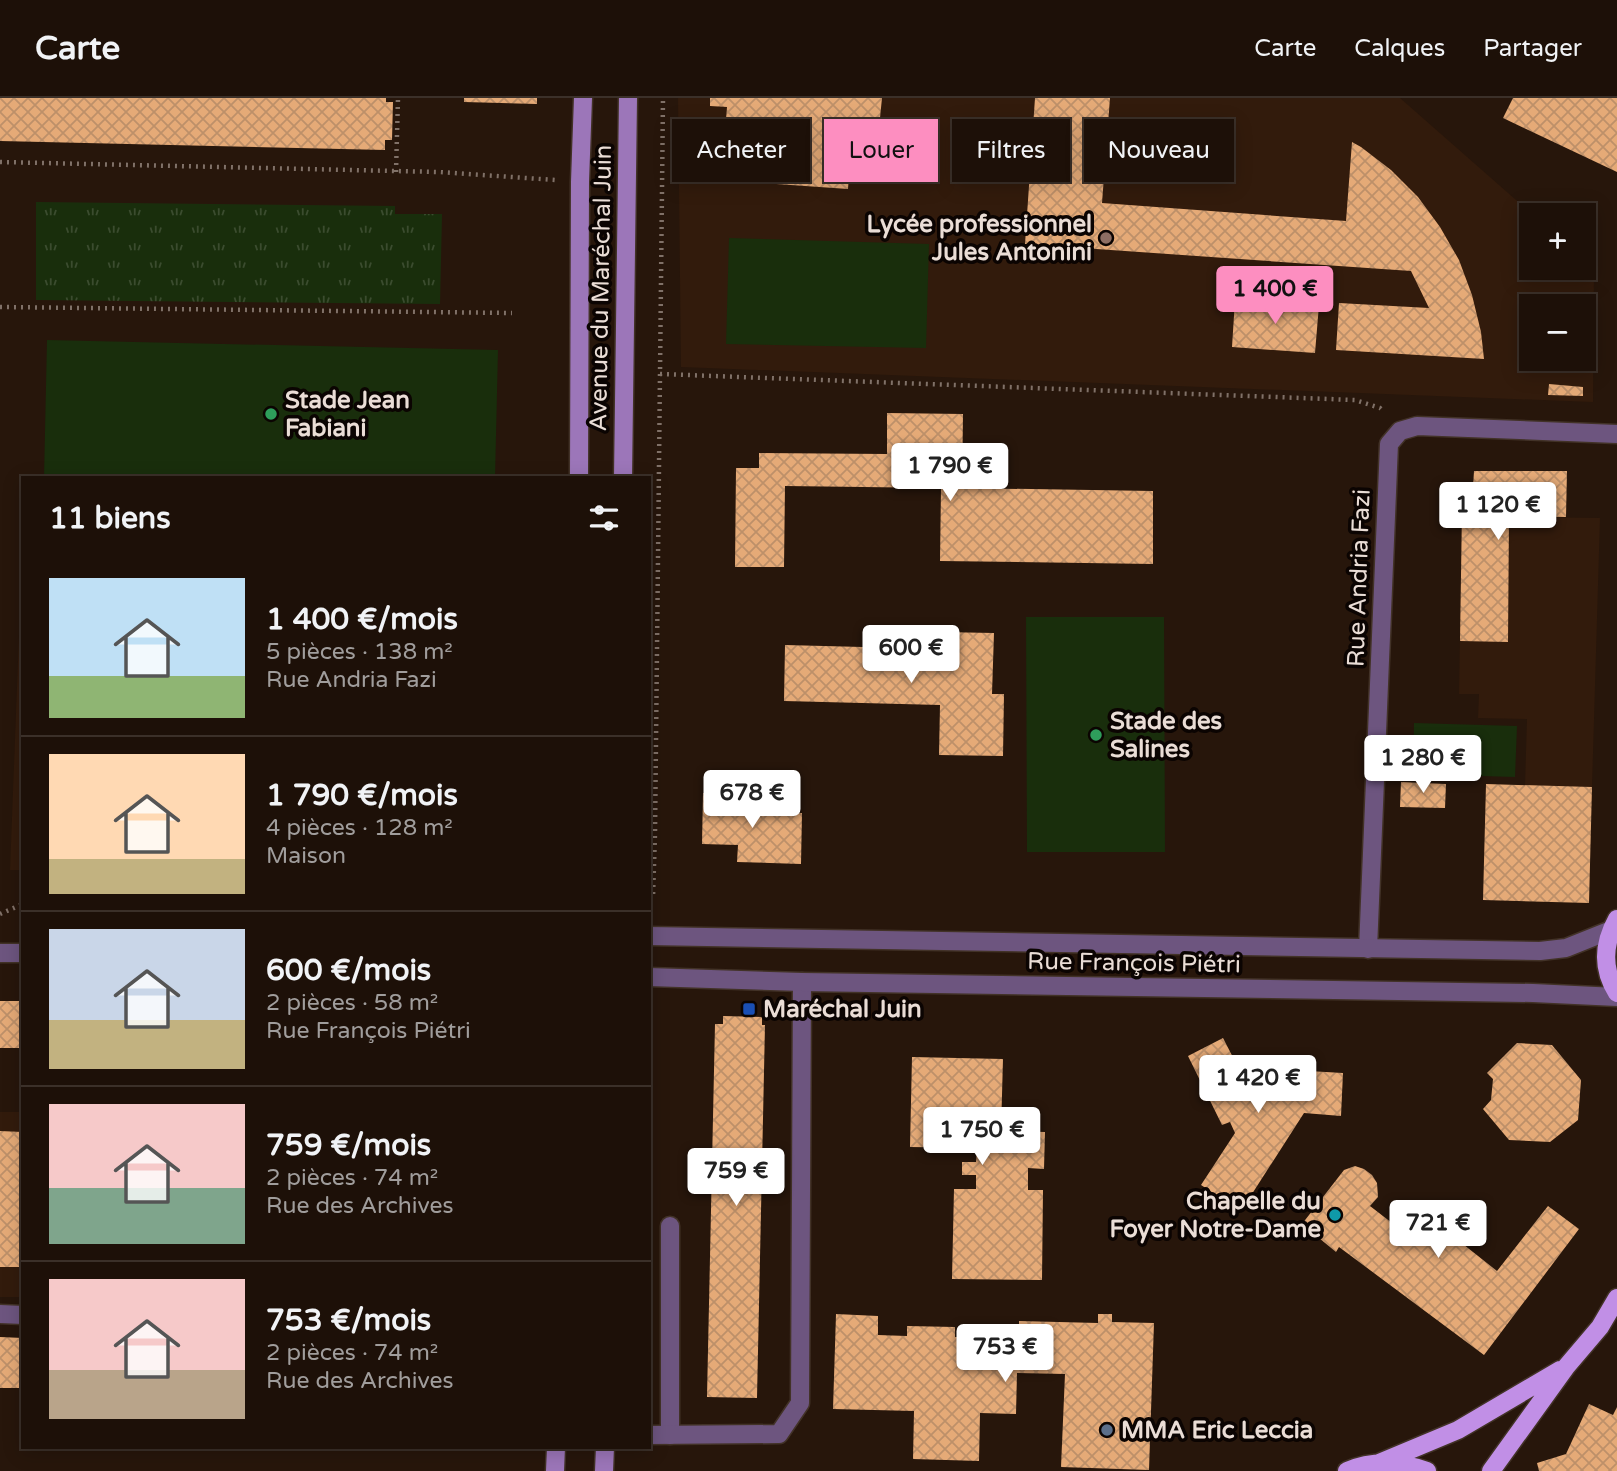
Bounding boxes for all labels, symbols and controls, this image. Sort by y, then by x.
text: Carte [35,29,120,68]
text: Carte [1254,34,1316,63]
text: Calques [1354,34,1445,63]
text: Partager [1483,34,1582,63]
chip: Acheter [672,119,810,182]
chip: Louer [824,119,938,182]
chip: Filtres [952,119,1070,182]
chip: Nouveau [1084,119,1234,182]
street label: Avenue du Maréchal Juin [584,144,618,432]
map controls [1519,203,1596,371]
button: + [1519,203,1596,280]
place label: Lycée professionnel Jules Antonini [866,210,1092,267]
marker: Lycée professionnel Jules Antonini [1098,230,1114,246]
pin: 1 400 € [1210,266,1340,326]
text: 1 400 € [1232,275,1318,303]
button: − [1519,294,1596,371]
place label: Stade Jean Fabiani [285,386,410,443]
marker: Stade Jean Fabiani [263,406,279,422]
pin: 1 790 € [885,444,1015,503]
text: 1 790 € [907,452,993,480]
pin: 1 120 € [1433,482,1563,542]
street label: Rue Andria Fazi [1341,488,1377,668]
text: 1 120 € [1455,491,1541,519]
icon: filters [585,499,623,537]
text: 11 biens [49,500,171,537]
text: 1 400 €/mois [266,601,458,638]
icon: home [105,606,189,690]
pin: 600 € [862,626,960,685]
text: 600 € [879,634,944,662]
text: 5 pièces · 138 m² [266,638,453,666]
text: Rue Andria Fazi [266,666,437,694]
place label: Stade des Salines [1110,707,1222,764]
marker: Stade des Salines [1088,727,1104,743]
pin: 1 280 € [1358,736,1488,795]
text: 1 280 € [1380,744,1466,772]
pin: 678 € [703,770,801,830]
text: 1 790 €/mois [266,777,458,814]
text: 678 € [720,779,785,807]
icon: home [105,782,189,866]
text: 4 pièces · 128 m² [266,814,453,842]
text: Maison [266,842,346,870]
street label: Rue François Piétri [1027,947,1241,979]
text: 600 €/mois [266,952,431,989]
icon: home [105,957,189,1041]
text: 2 pièces · 58 m² [266,989,438,1017]
place label: Maréchal Juin [763,995,922,1024]
marker: Maréchal Juin [741,1001,757,1017]
text: Rue François Piétri [266,1017,471,1045]
pin: 1 420 € [1193,1056,1323,1115]
text: 1 420 € [1215,1064,1301,1092]
pin: 1 750 € [917,1108,1047,1167]
text: 1 750 € [939,1116,1025,1144]
text: 759 €/mois [266,1127,431,1164]
icon: home [105,1132,189,1216]
pin: 759 € [687,1148,785,1208]
text: 759 € [704,1157,769,1185]
text: 2 pièces · 74 m² [266,1164,438,1192]
place label: Chapelle du Foyer Notre-Dame [1110,1187,1321,1244]
text: Rue des Archives [266,1192,454,1220]
pin: 721 € [1389,1200,1487,1260]
marker: Chapelle du Foyer Notre-Dame [1327,1207,1343,1223]
text: 721 € [1406,1209,1471,1237]
text: 753 €/mois [266,1302,431,1339]
icon: home [105,1307,189,1391]
pin: 753 € [956,1324,1054,1384]
text: 753 € [973,1333,1038,1361]
text: 2 pièces · 74 m² [266,1339,438,1367]
text: Rue des Archives [266,1367,454,1395]
place label: MMA Eric Leccia [1121,1416,1313,1445]
marker: MMA Eric Leccia [1099,1422,1115,1438]

